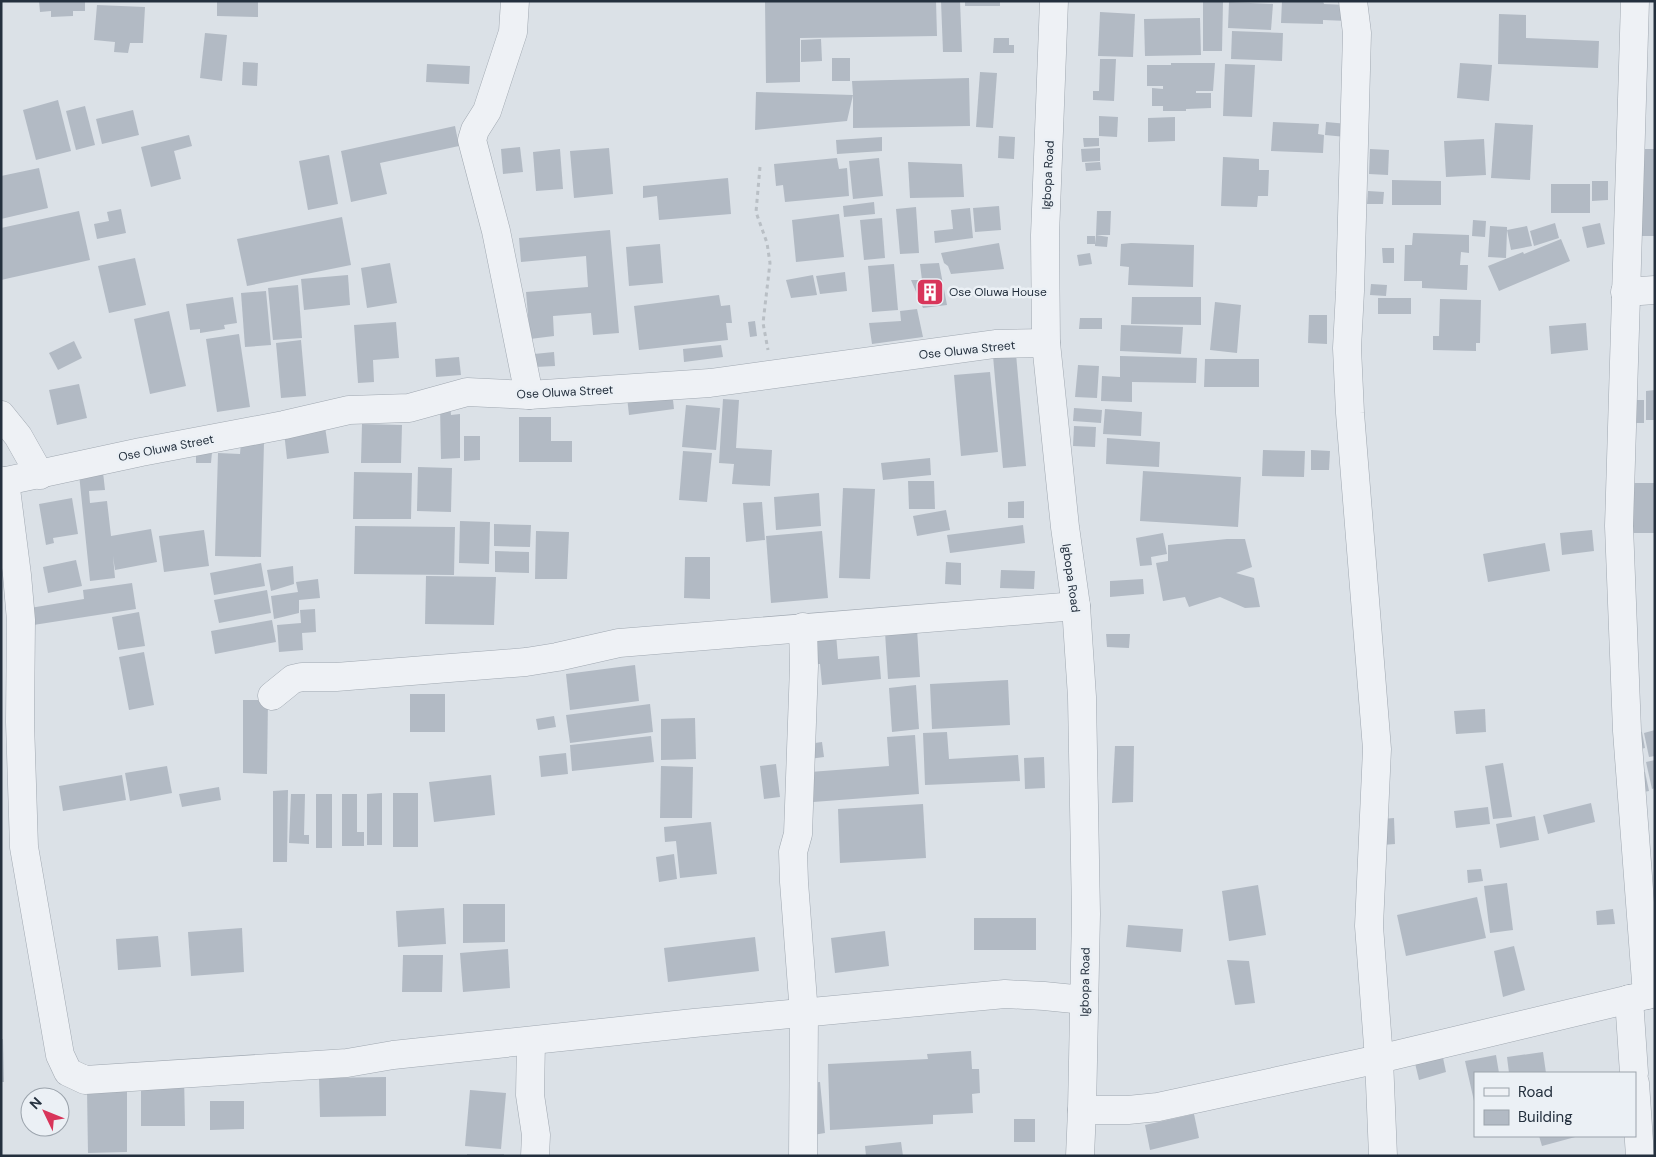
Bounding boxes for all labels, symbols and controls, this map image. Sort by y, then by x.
street label: Igbopa Road [1038,140,1058,210]
building icon: Ose Oluwa House [915,277,945,307]
place label: Ose Oluwa House [949,284,1047,300]
street label: Ose Oluwa Street [918,337,1016,363]
street label: Ose Oluwa Street [516,381,614,403]
street label: Ose Oluwa Street [117,431,215,465]
street label: Igbopa Road [1058,543,1084,613]
street label: Igbopa Road [1076,947,1094,1017]
legend [1474,1072,1636,1137]
text: Road [1518,1082,1553,1102]
north arrow [20,1087,70,1137]
text: N [25,1093,46,1113]
text: Building [1518,1107,1573,1127]

